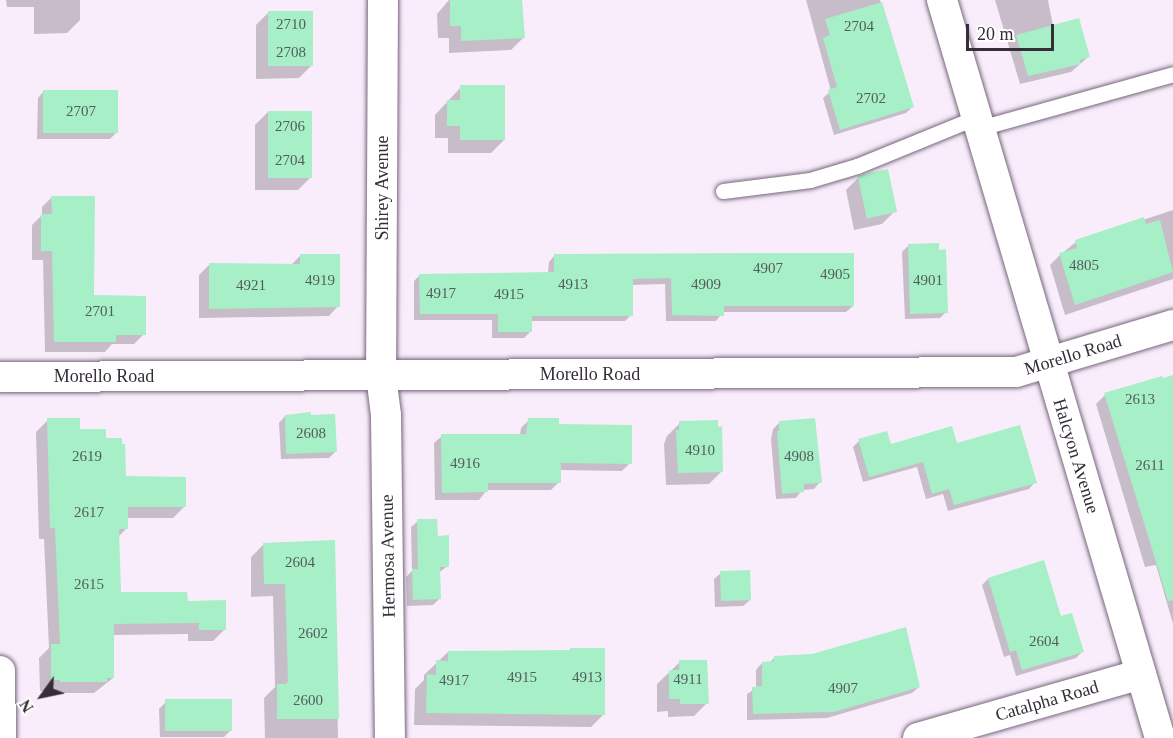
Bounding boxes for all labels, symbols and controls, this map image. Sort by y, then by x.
scale bar [969,12,1058,50]
house number: 2710 [276,16,306,34]
house number: 2704 [844,18,874,36]
text: 20 m [977,24,1014,44]
house number: 2708 [276,44,306,62]
house number: 2702 [856,90,886,108]
house number: 2707 [66,103,96,121]
house number: 2706 [275,118,305,136]
street label: Shirey Avenue [371,135,393,241]
house number: 2704 [275,152,305,170]
house number: 4805 [1069,257,1099,275]
house number: 4907 [753,260,783,278]
house number: 4905 [820,266,850,284]
house number: 4919 [305,272,335,290]
house number: 4901 [913,272,943,290]
house number: 4913 [558,276,588,294]
house number: 4909 [691,276,721,294]
house number: 4921 [236,277,266,295]
house number: 4917 [426,285,456,303]
house number: 4915 [494,286,524,304]
house number: 2701 [85,303,115,321]
street label: Morello Road [1022,330,1124,380]
street label: Morello Road [540,363,640,385]
street label: Morello Road [54,365,154,387]
house number: 2613 [1125,391,1155,409]
street label: Halcyon Avenue [1048,395,1104,517]
house number: 2608 [296,425,326,443]
house number: 4910 [685,442,715,460]
house number: 2619 [72,448,102,466]
house number: 4908 [784,448,814,466]
house number: 4916 [450,455,480,473]
house number: 2611 [1135,457,1165,475]
street label: Hermosa Avenue [376,494,400,618]
house number: 2617 [74,504,104,522]
house number: 2604 [285,554,315,572]
house number: 2615 [74,576,104,594]
house number: 2602 [298,625,328,643]
house number: 2604 [1029,633,1059,651]
north arrow [12,666,72,726]
house number: 4915 [507,669,537,687]
house number: 4913 [572,669,602,687]
house number: 4911 [673,671,703,689]
house number: 4917 [439,672,469,690]
street label: Catalpha Road [993,676,1101,726]
house number: 4907 [828,680,858,698]
house number: 2600 [293,692,323,710]
text: N [16,697,37,716]

